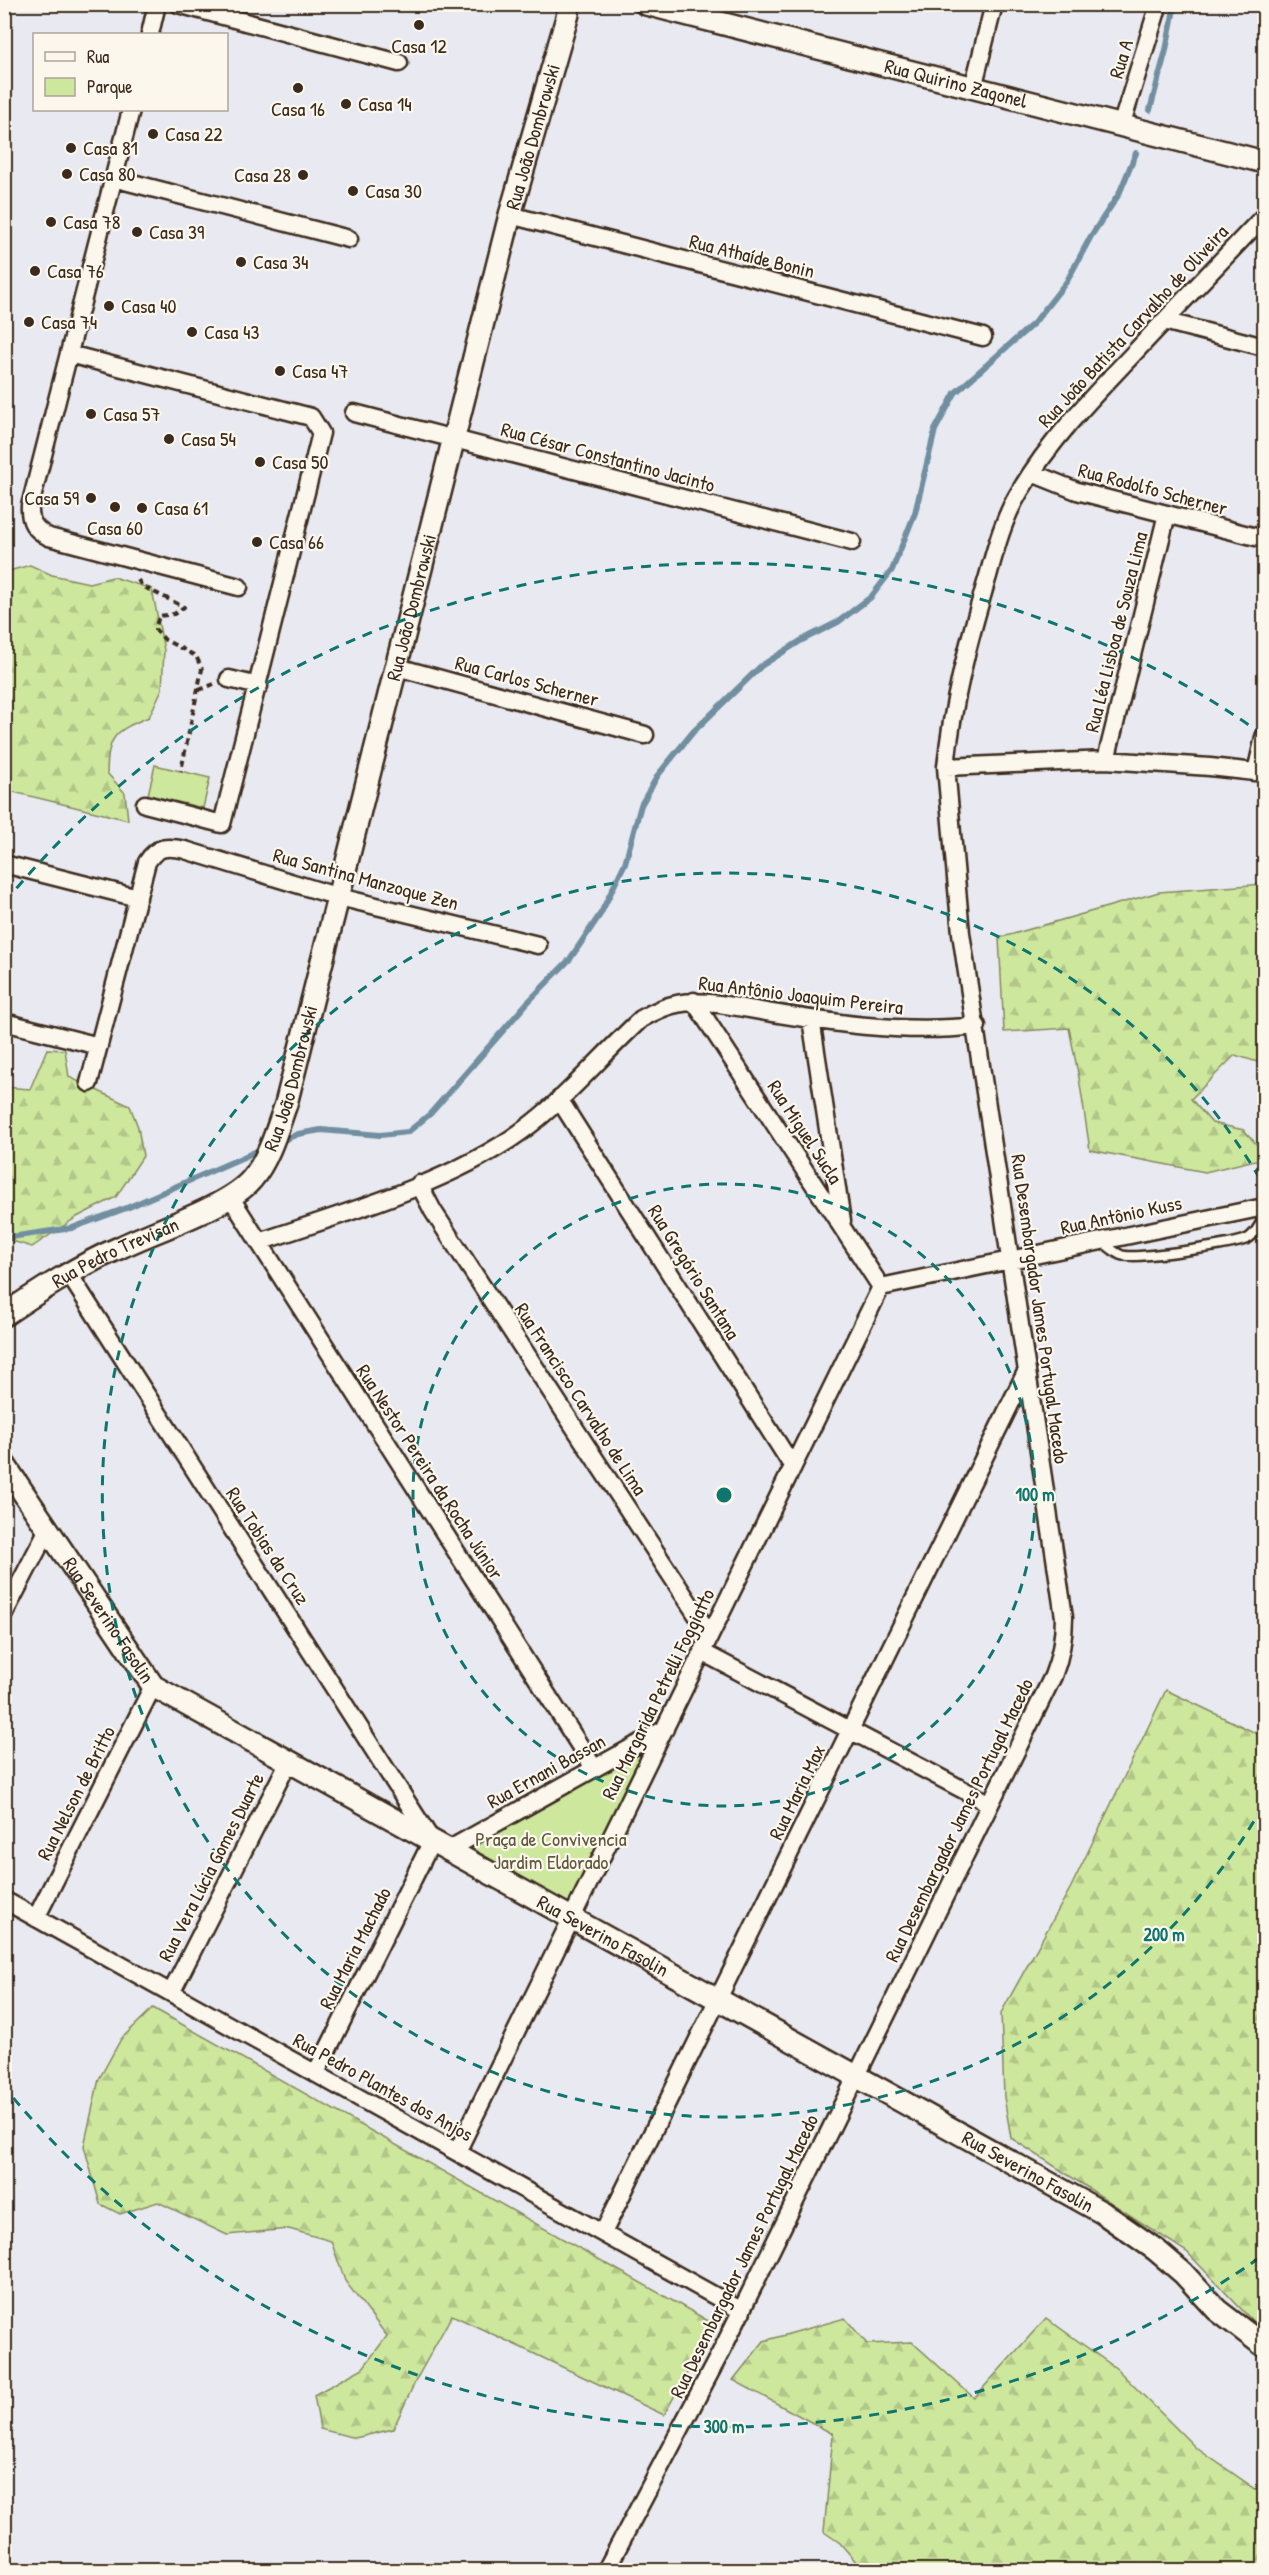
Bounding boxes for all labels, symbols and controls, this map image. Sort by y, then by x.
marker: Casa 12 [412,18,426,32]
place label: Casa 12 [391,32,447,59]
legend [33,33,228,111]
street label: Rua A [1102,36,1139,82]
text: Rua [87,44,109,69]
street label: Rua Quirino Zagonel [882,52,1031,114]
street label: Rua João Dombrowski [498,61,566,213]
text: Parque [87,74,132,99]
marker: Casa 16 [291,81,305,95]
place label: Casa 14 [358,90,412,117]
place label: Casa 16 [271,95,325,122]
marker: Casa 14 [339,97,353,111]
place label: Casa 22 [165,120,223,147]
marker: Casa 22 [146,127,160,141]
place label: Casa 81 [83,134,138,161]
marker: Casa 81 [64,141,78,155]
place label: Casa 80 [79,160,136,187]
place label: Casa 28 [234,161,291,188]
marker: Casa 80 [60,167,74,181]
marker: Casa 28 [296,168,310,182]
place label: Casa 30 [365,177,422,204]
marker: Casa 30 [346,184,360,198]
place label: Casa 78 [63,208,121,235]
marker: Casa 78 [44,215,58,229]
place label: Casa 39 [149,218,204,245]
street label: Rua João Batista Carvalho de Oliveira [1031,218,1234,433]
marker: Casa 39 [130,225,144,239]
street label: Rua Athaíde Bonin [687,227,817,284]
place label: Casa 34 [253,248,308,275]
marker: Casa 34 [234,255,248,269]
place label: Casa 76 [47,257,104,284]
marker: Casa 76 [28,264,42,278]
place label: Casa 40 [121,292,176,319]
marker: Casa 40 [102,299,116,313]
place label: Casa 74 [41,308,97,335]
marker: Casa 74 [22,315,36,329]
place label: Casa 43 [204,318,259,345]
marker: Casa 43 [185,325,199,339]
place label: Casa 47 [292,357,348,384]
marker: Casa 47 [273,364,287,378]
place label: Casa 57 [103,400,160,427]
marker: Casa 57 [84,407,98,421]
street label: Rua César Constantino Jacinto [498,415,718,498]
place label: Casa 54 [181,425,236,452]
marker: Casa 54 [162,432,176,446]
place label: Casa 50 [272,448,328,475]
marker: Casa 50 [253,455,267,469]
street label: Rua Rodolfo Scherner [1076,456,1231,521]
place label: Casa 59 [24,484,79,511]
marker: Casa 59 [84,491,98,505]
place label: Casa 61 [154,494,208,521]
marker: Casa 60 [108,500,122,514]
marker: Casa 61 [135,501,149,515]
place label: Casa 60 [87,514,143,541]
place label: Casa 66 [269,528,324,555]
street label: Rua Léa Lisboa de Souza Lima [1078,529,1154,735]
street label: Rua João Dombrowski [379,531,442,684]
marker: Casa 66 [250,535,264,549]
street label: Rua Carlos Scherner [452,648,602,713]
street label: Rua Santina Manzoque Zen [270,841,462,916]
street label: Rua Antônio Joaquim Pereira [697,969,905,1020]
street label: Rua João Dombrowski [256,1002,323,1155]
street label: Rua Miguel Sucla [762,1075,849,1189]
street label: Rua Desembargador James Portugal Macedo [1005,1152,1076,1465]
street label: Rua Antônio Kuss [1058,1188,1184,1241]
street label: Rua Gregório Santana [642,1199,747,1344]
street label: Rua Pedro Trevisan [46,1210,182,1294]
street label: Rua Francisco Carvalho de Lima [509,1297,654,1500]
street label: Rua Nestor Pereira da Rocha Júnior [351,1359,510,1585]
street label: Rua Tobias da Cruz [220,1482,317,1610]
text: 100 m [1015,1482,1055,1507]
centre of rings [714,1485,734,1505]
street label: Rua Severino Fasolin [57,1551,161,1688]
street label: Rua Margarida Petrelli Foggiatto [595,1584,720,1804]
street label: Rua Desembargador James Portugal Macedo [878,1674,1039,1966]
street label: Rua Nelson de Britto [30,1721,121,1865]
street label: Rua Ernani Bassan [482,1727,610,1814]
street label: Rua Maria Max [762,1740,831,1844]
street label: Rua Vera Lúcia Gomes Duarte [151,1768,270,1966]
park label: Praça de Convivencia Jardim Eldorado [475,1825,627,1875]
street label: Rua Maria Machado [312,1882,397,2013]
street label: Rua Severino Fasolin [533,1888,674,1983]
text: 200 m [1144,1922,1184,1947]
street label: Rua Pedro Plantes dos Anjos [289,2026,478,2147]
street label: Rua Desembargador James Portugal Macedo [663,2110,824,2402]
street label: Rua Severino Fasolin [958,2124,1099,2218]
text: 300 m [704,2414,744,2439]

